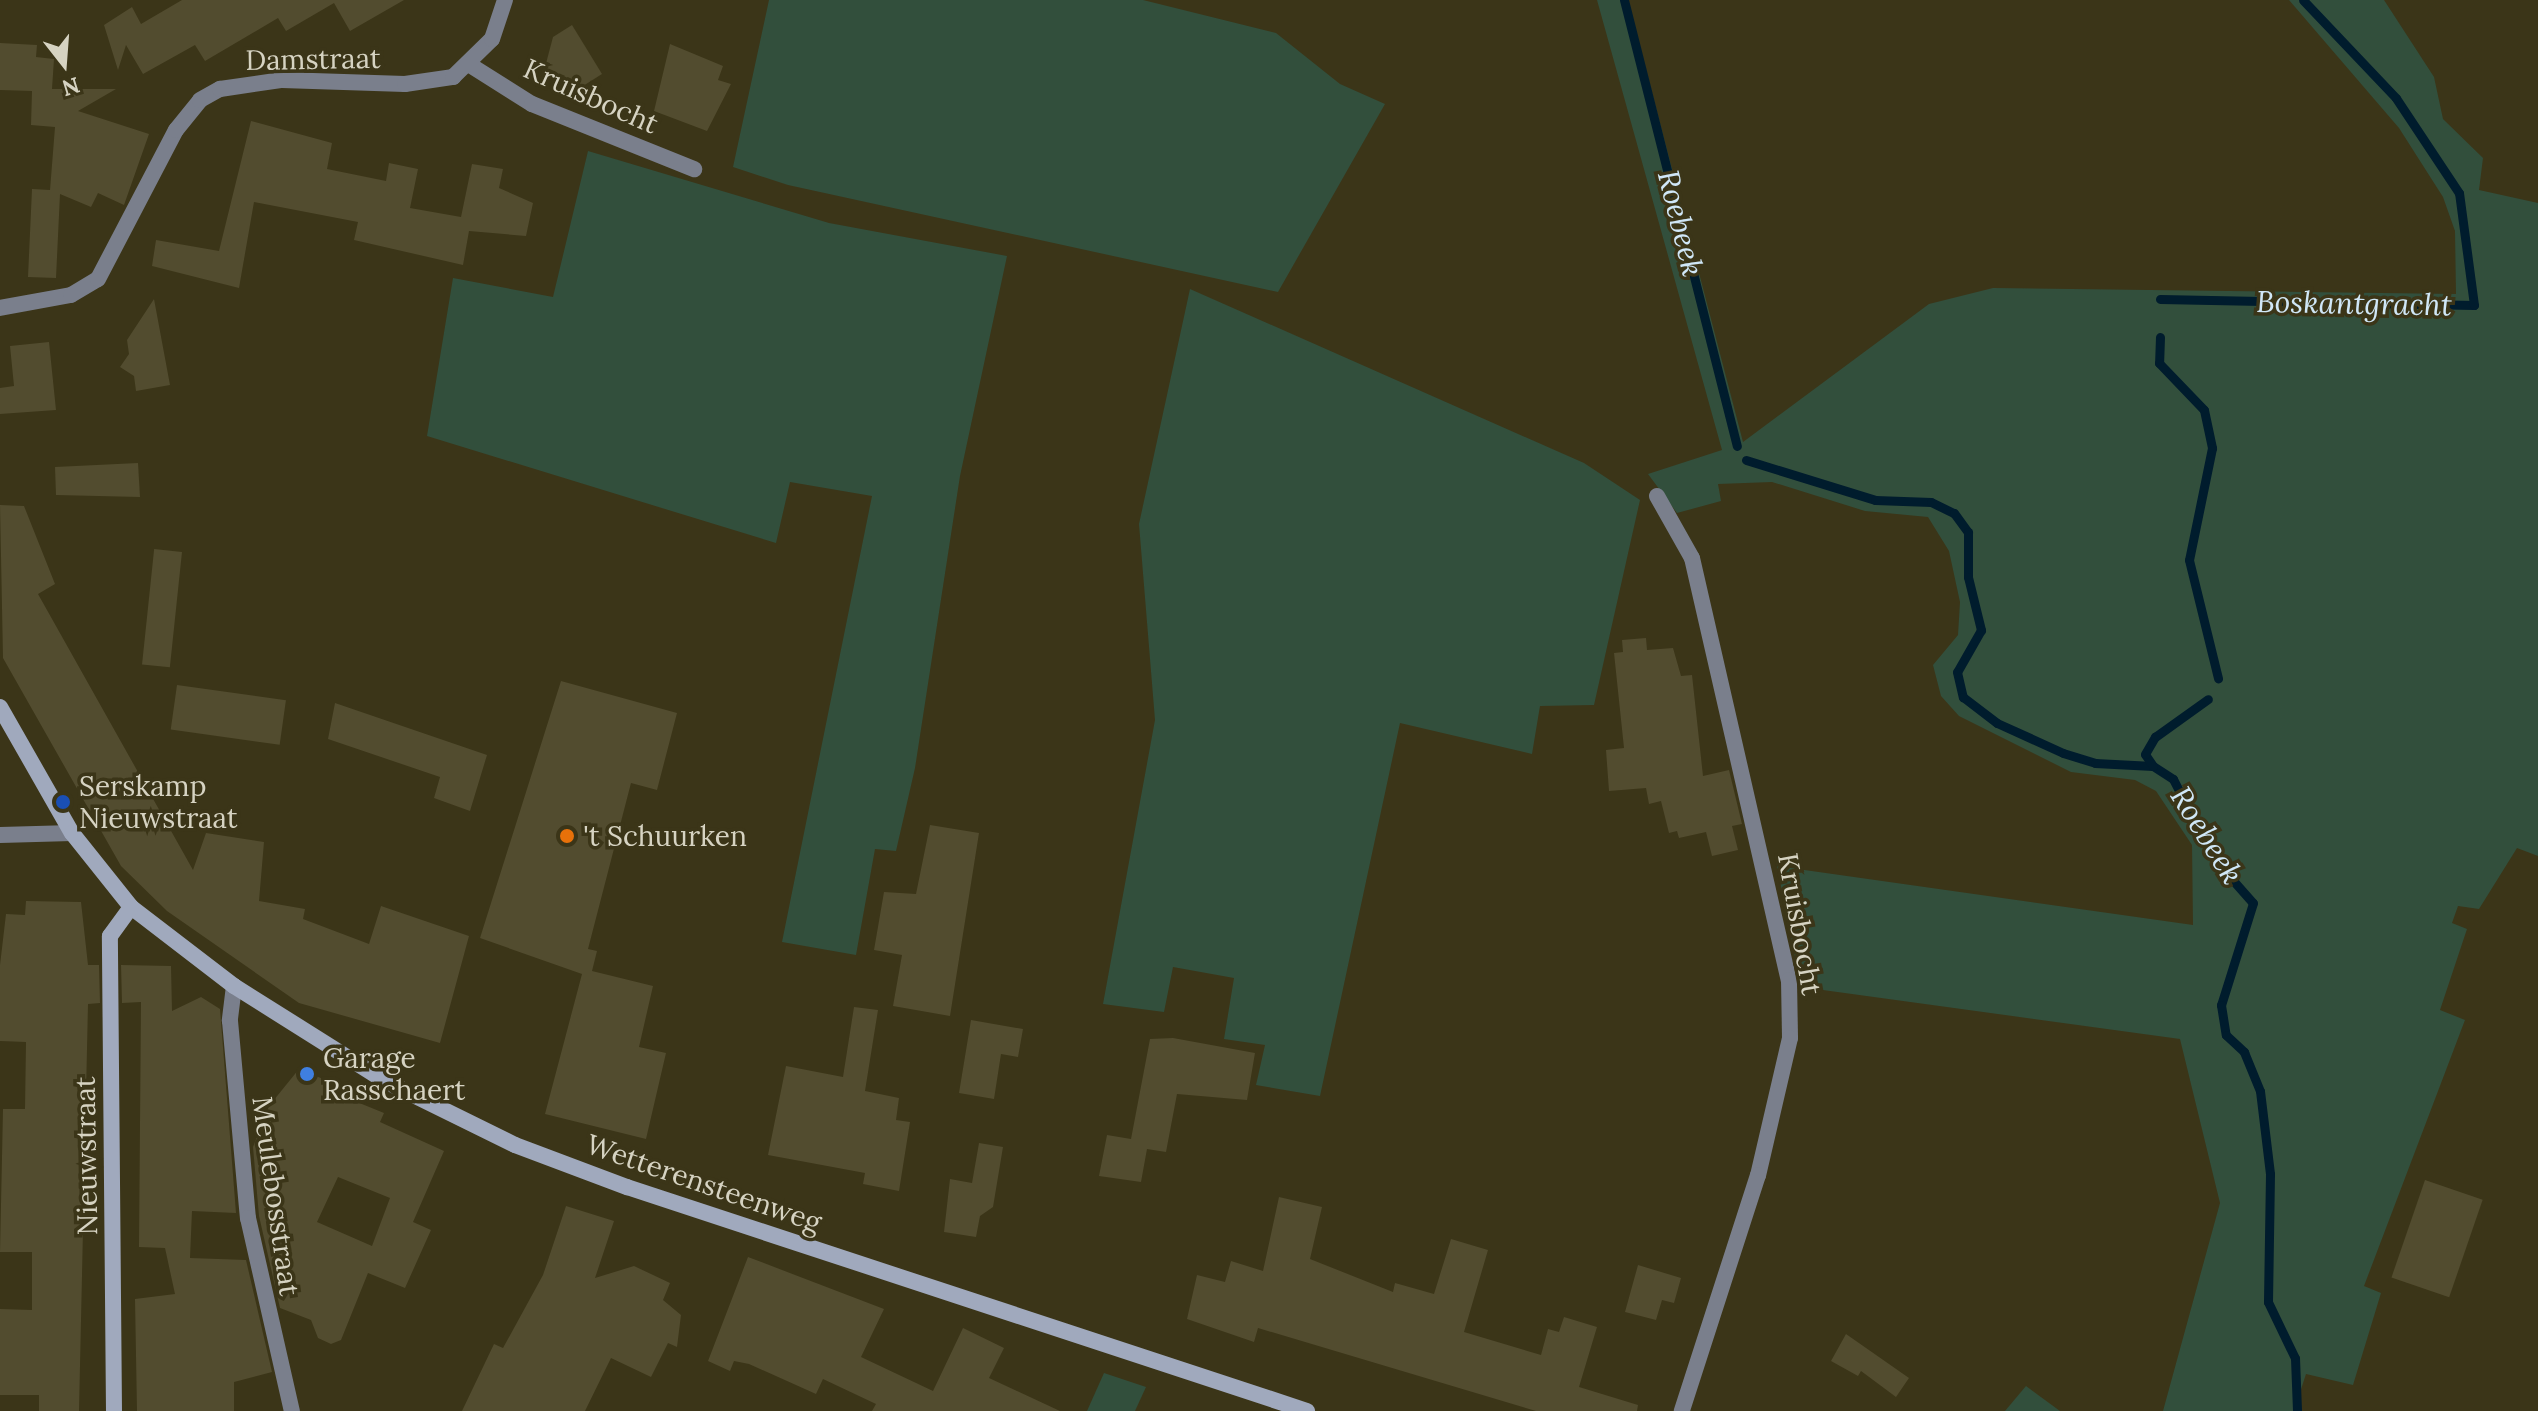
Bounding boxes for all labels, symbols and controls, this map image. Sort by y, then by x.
north arrow [24,24,104,104]
street label: Damstraat [245,41,381,77]
street label: Kruisbocht [519,51,663,141]
text: N [59,71,83,103]
water label: Roebeek [1650,166,1712,280]
water label: Boskantgracht [2256,283,2452,323]
place label: Serskamp Nieuwstraat [79,769,238,835]
water label: Roebeek [2163,780,2251,890]
marker: Serskamp Nieuwstraat [54,793,72,811]
place label: 't Schuurken [583,819,747,853]
marker: 't Schuurken [558,827,576,845]
street label: Kruisbocht [1771,850,1829,998]
place label: Garage Rasschaert [323,1041,465,1107]
marker: Garage Rasschaert [298,1065,316,1083]
street label: Nieuwstraat [68,1076,104,1236]
street label: Meulebosstraat [245,1094,307,1298]
street label: Wetterensteenweg [582,1127,826,1239]

